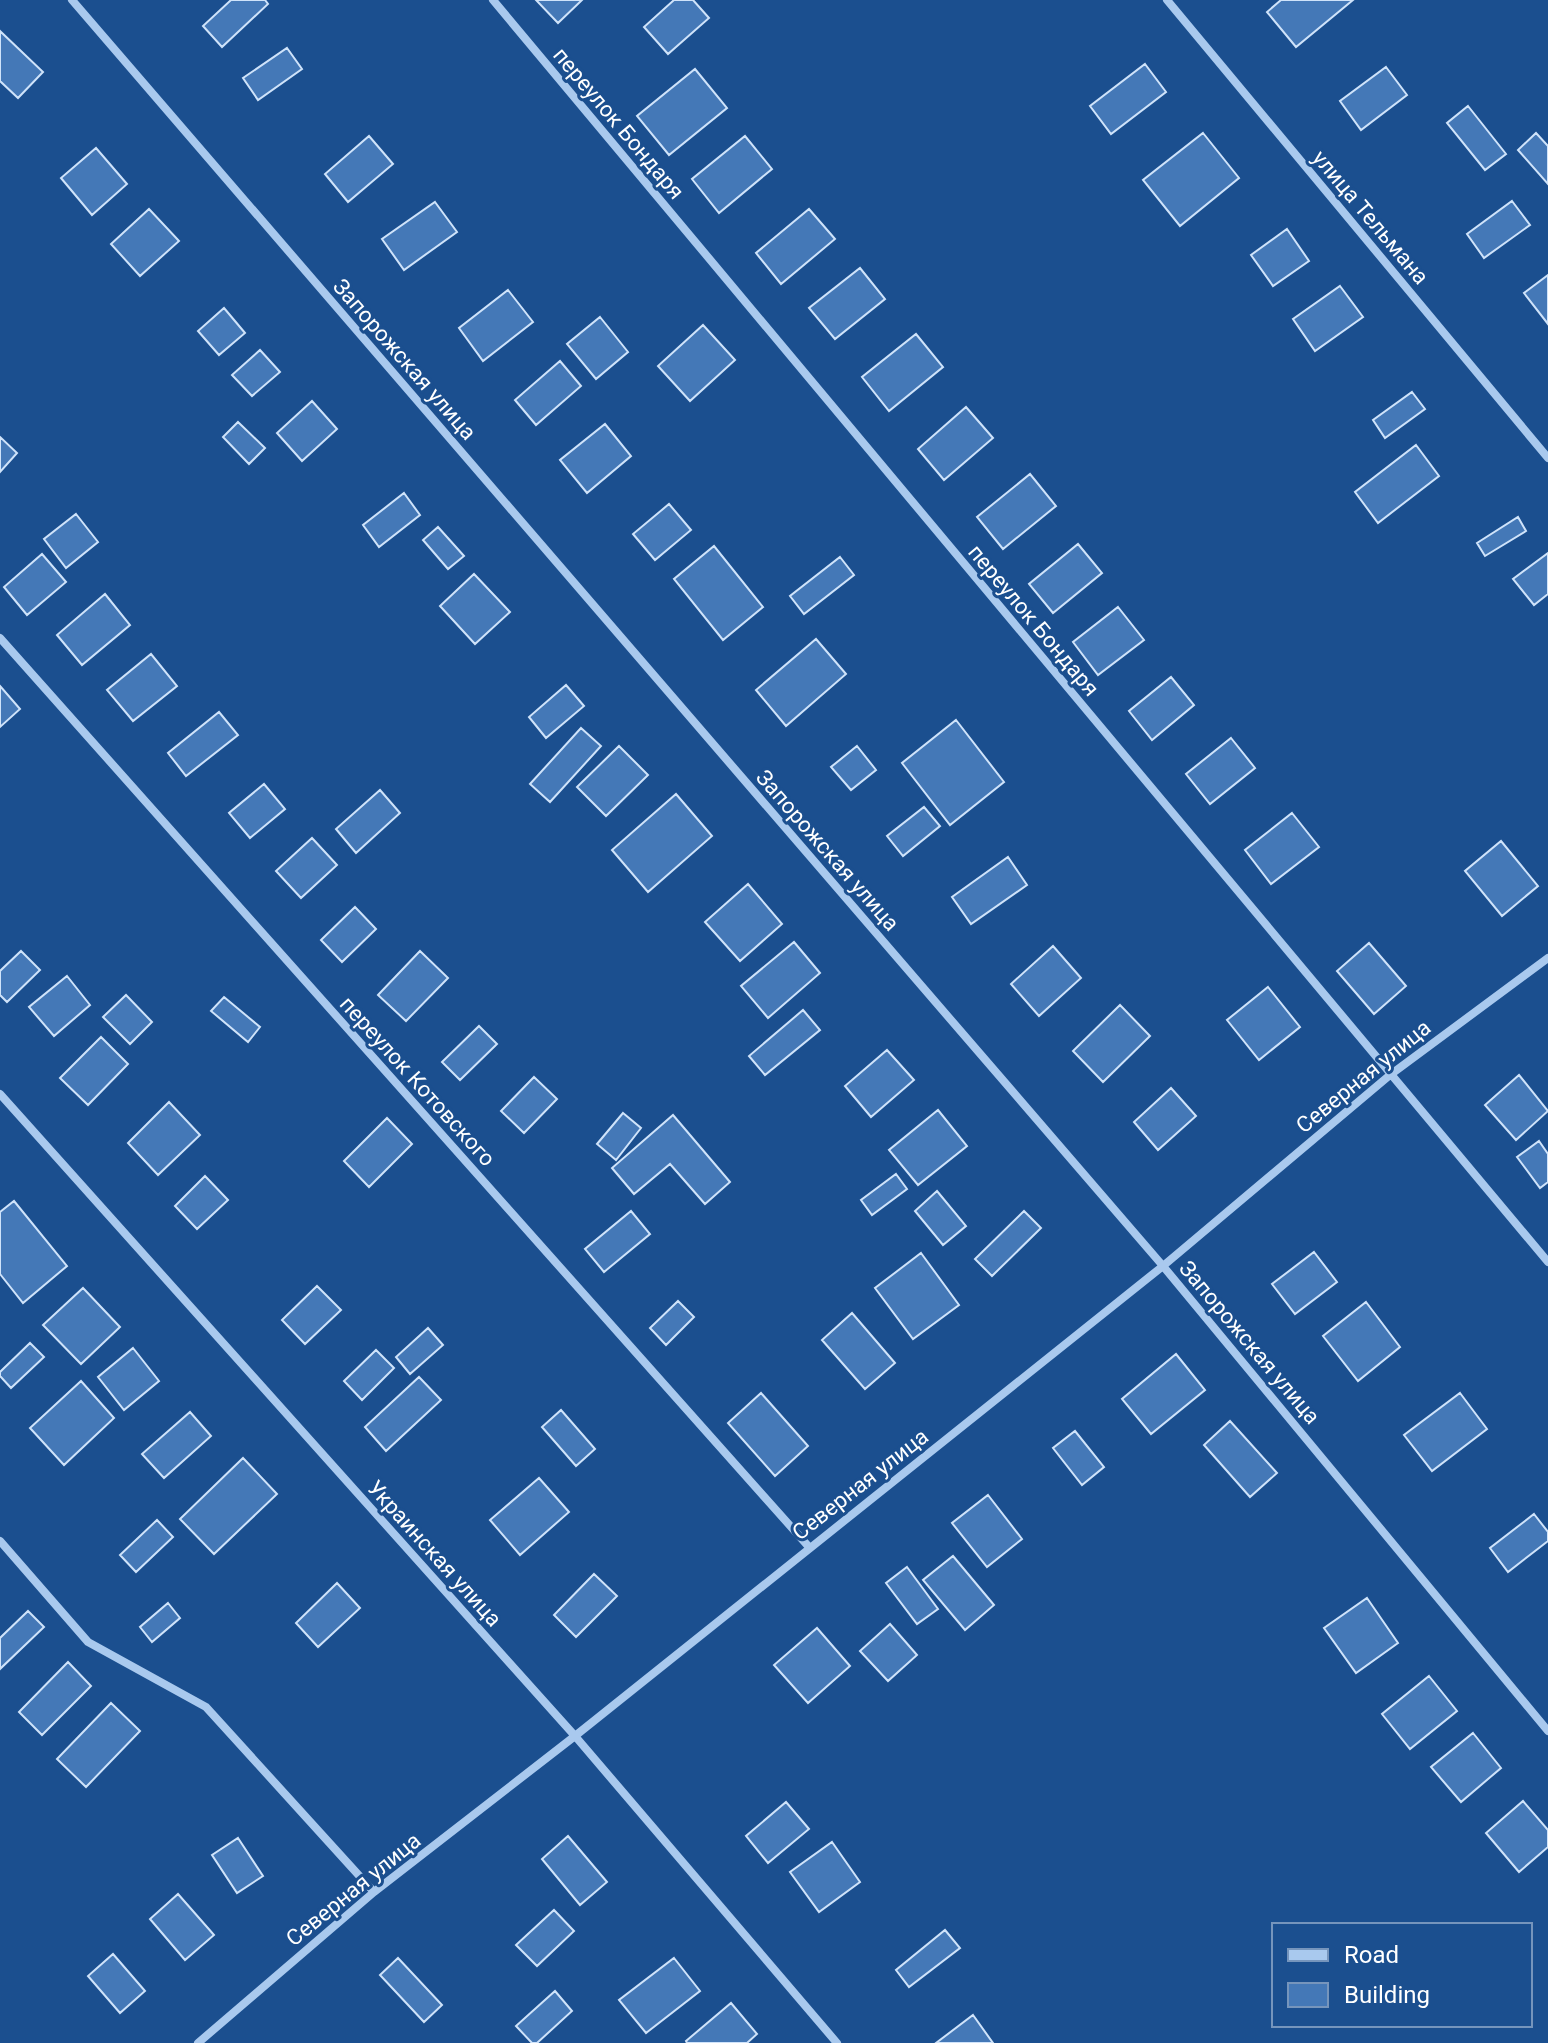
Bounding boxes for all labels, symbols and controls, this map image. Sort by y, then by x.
street label: переулок Бондаря [548,43,689,204]
street label: улица Тельмана [1307,145,1434,289]
street label: Запорожская улица [328,274,481,445]
street label: переулок Бондаря [963,540,1104,701]
street label: Запорожская улица [751,765,904,936]
street label: переулок Котовского [335,991,500,1171]
street label: Северная улица [1291,1015,1435,1138]
street label: Запорожская улица [1174,1256,1325,1429]
street label: Северная улица [788,1424,933,1545]
street label: Украинская улица [363,1475,507,1631]
street label: Северная улица [281,1828,425,1951]
legend [1272,1923,1532,2027]
text: Road [1344,1941,1399,1969]
text: Building [1344,1981,1430,2009]

